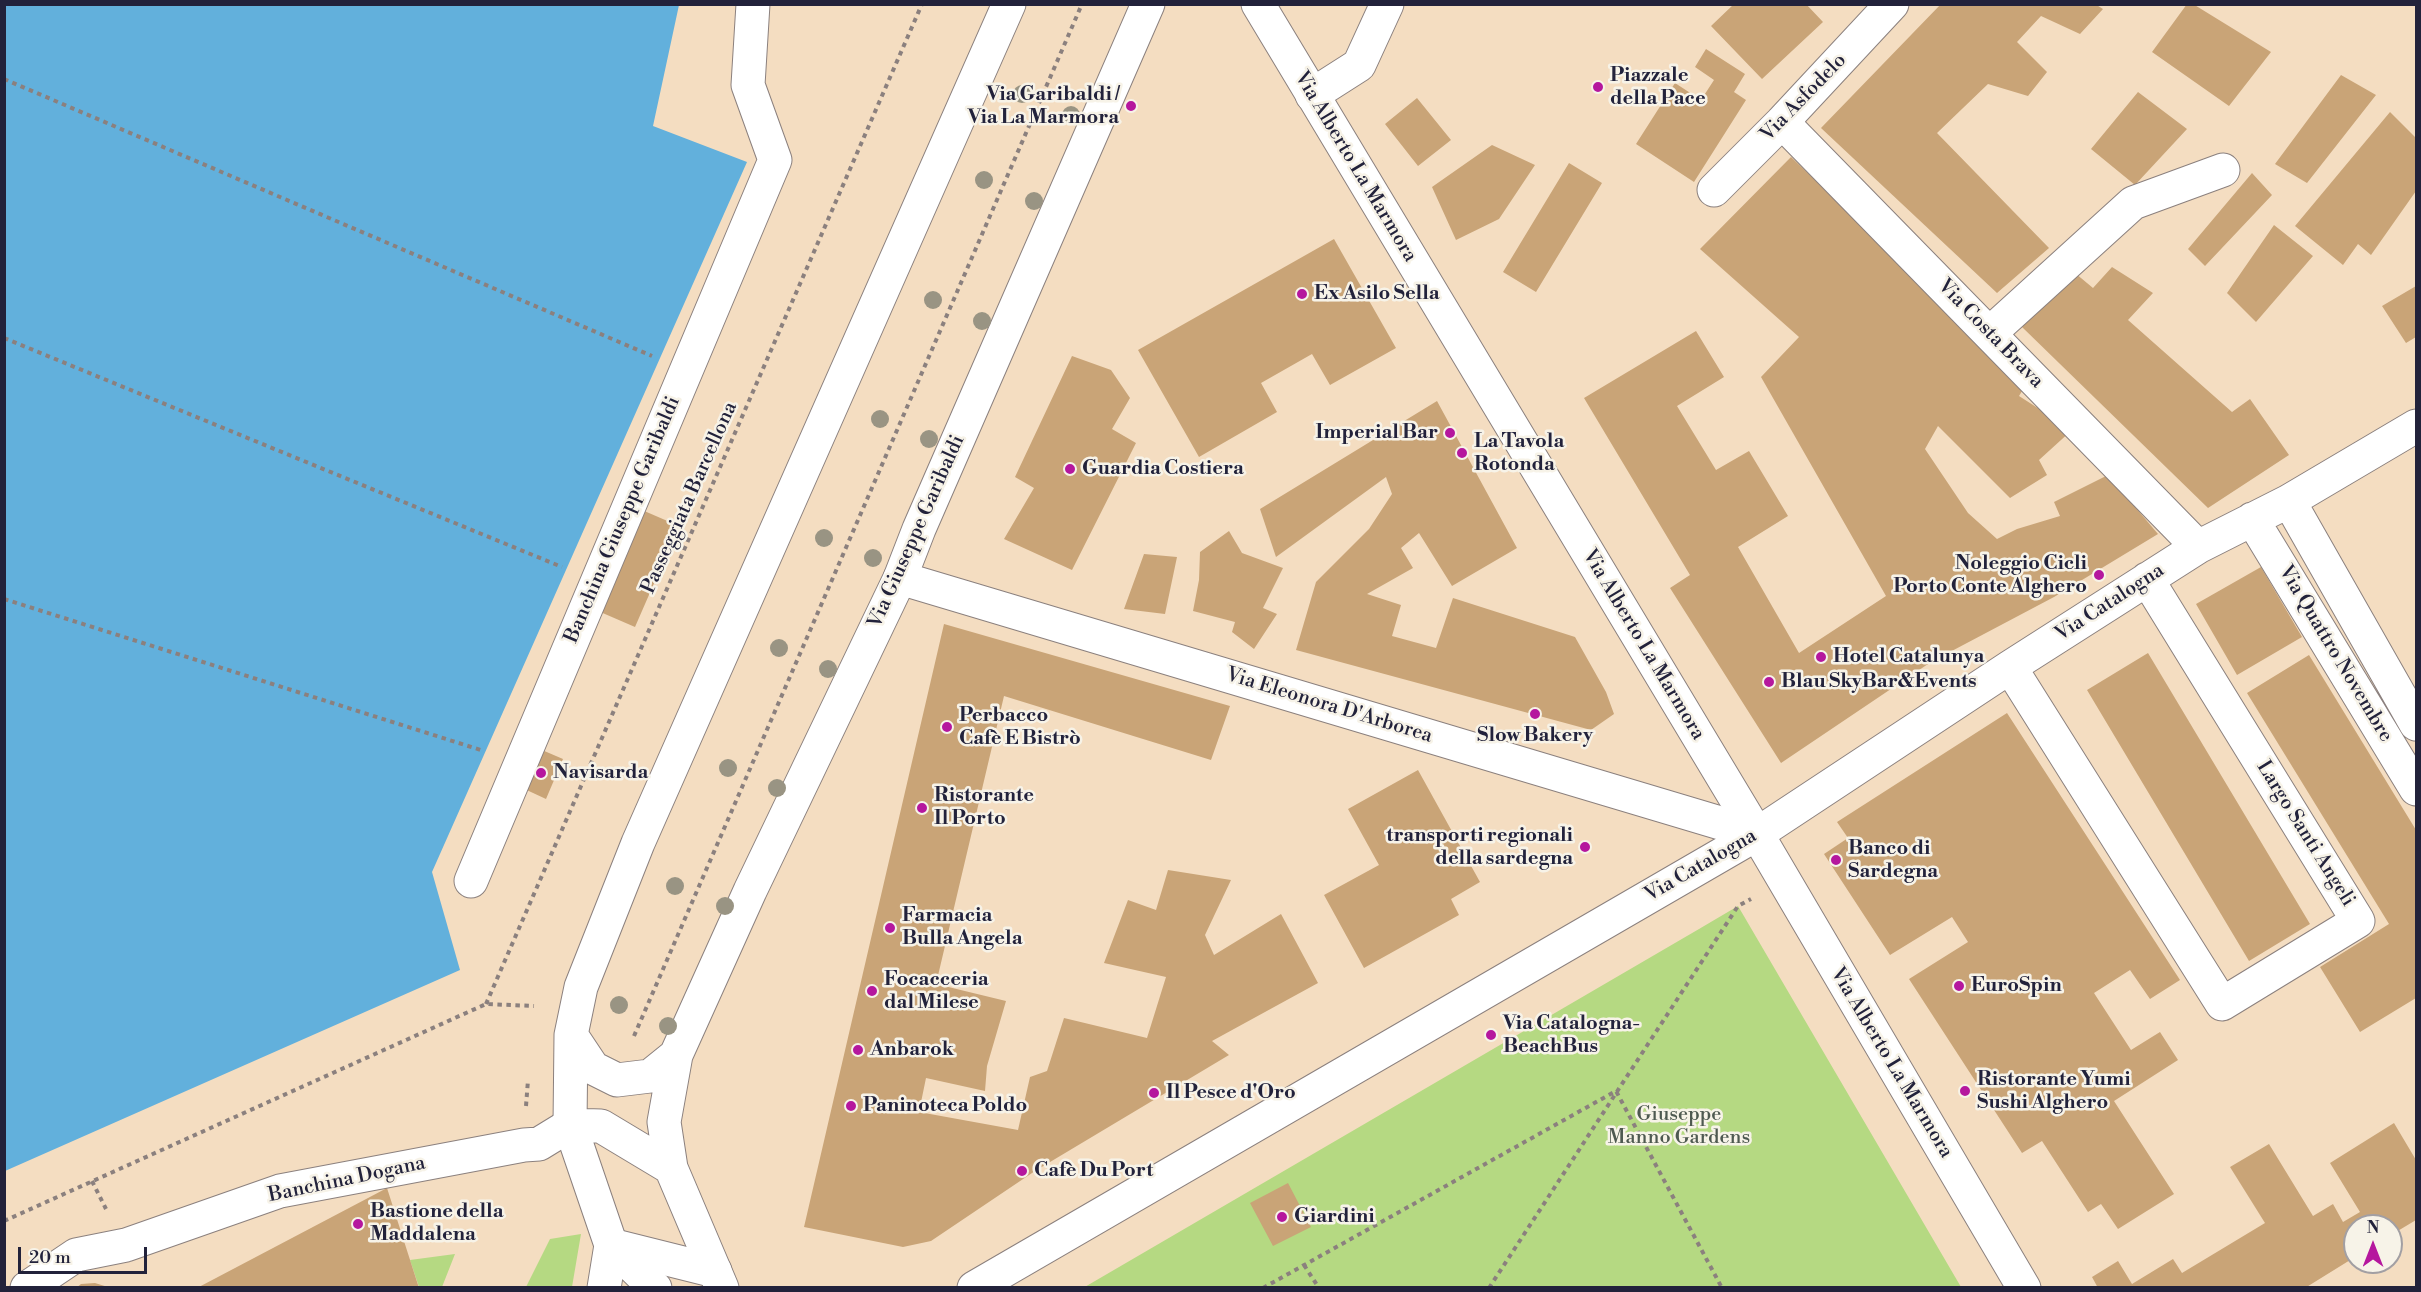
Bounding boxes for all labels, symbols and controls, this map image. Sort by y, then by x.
street label: Via Asfodelo [1756,49,1852,147]
place label: Piazzale della Pace [1610,64,1706,111]
street label: Via Alberto La Marmora [1288,67,1422,267]
marker: Piazzale della Pace [1591,80,1605,94]
place label: Via Garibaldi / Via La Marmora [968,83,1119,130]
marker: Via Garibaldi / Via La Marmora [1124,99,1138,113]
street label: Via Costa Brava [1932,275,2048,393]
place label: Ex Asilo Sella [1314,282,1440,306]
marker: Ex Asilo Sella [1295,287,1309,301]
street label: Banchina Giuseppe Garibaldi [560,393,686,647]
street label: Passeggiata Barcellona [637,398,743,598]
place label: Imperial Bar [1316,421,1438,445]
marker: Imperial Bar [1443,426,1457,440]
place label: La Tavola Rotonda [1474,430,1564,477]
street label: Via Giuseppe Garibaldi [864,432,970,632]
marker: La Tavola Rotonda [1455,446,1469,460]
place label: Guardia Costiera [1082,457,1244,481]
marker: Guardia Costiera [1063,462,1077,476]
street label: Via Alberto La Marmora [1576,545,1710,745]
place label: Noleggio Cicli Porto Conte Alghero [1893,552,2087,599]
street label: Via Catalogna [2051,559,2169,647]
street label: Via Quattro Novembre [2273,561,2397,747]
marker: Noleggio Cicli Porto Conte Alghero [2092,568,2106,582]
place label: Hotel Catalunya [1833,645,1984,669]
marker: Hotel Catalunya [1814,650,1828,664]
street label: Via Eleonora D'Arborea [1223,663,1435,749]
place label: Blau SkyBar&Events [1781,670,1977,694]
marker: Blau SkyBar&Events [1762,675,1776,689]
place label: Perbacco Cafè E Bistrò [959,704,1081,751]
marker: Slow Bakery [1528,707,1542,721]
marker: Perbacco Cafè E Bistrò [940,720,954,734]
place label: Slow Bakery [1477,724,1593,748]
street label: Largo Santi Angeli [2251,757,2359,911]
place label: Navisarda [553,761,648,785]
marker: Navisarda [534,766,548,780]
place label: Ristorante Il Porto [934,784,1034,831]
marker: Ristorante Il Porto [915,801,929,815]
place label: transporti regionali della sardegna [1386,824,1573,871]
street label: Via Catalogna [1641,824,1761,908]
place label: Banco di Sardegna [1848,837,1938,884]
marker: transporti regionali della sardegna [1578,840,1592,854]
marker: Banco di Sardegna [1829,853,1843,867]
place label: Farmacia Bulla Angela [902,904,1022,951]
marker: Farmacia Bulla Angela [883,921,897,935]
street label: Via Alberto La Marmora [1824,963,1958,1163]
place label: Focacceria dal Milese [884,968,989,1015]
place label: EuroSpin [1971,974,2062,998]
marker: EuroSpin [1952,979,1966,993]
marker: Focacceria dal Milese [865,984,879,998]
place label: Via Catalogna- BeachBus [1503,1012,1640,1059]
marker: Via Catalogna- BeachBus [1484,1028,1498,1042]
place label: Anbarok [870,1038,954,1062]
marker: Anbarok [851,1043,865,1057]
place label: Ristorante Yumi Sushi Alghero [1977,1068,2131,1115]
place label: Il Pesce d'Oro [1166,1081,1296,1105]
marker: Ristorante Yumi Sushi Alghero [1958,1084,1972,1098]
marker: Il Pesce d'Oro [1147,1086,1161,1100]
place label: Paninoteca Poldo [863,1094,1027,1118]
marker: Paninoteca Poldo [844,1099,858,1113]
park label: Giuseppe Manno Gardens [1608,1103,1750,1150]
street label: Banchina Dogana [266,1152,428,1208]
place label: Cafè Du Port [1034,1159,1153,1183]
marker: Cafè Du Port [1015,1164,1029,1178]
place label: Bastione della Maddalena [370,1200,503,1247]
place label: Giardini [1294,1205,1375,1229]
marker: Giardini [1275,1210,1289,1224]
north arrow [2343,1214,2403,1274]
marker: Bastione della Maddalena [351,1217,365,1231]
text: N [2367,1218,2379,1238]
scale bar [21,1235,150,1273]
text: 20 m [29,1246,71,1269]

